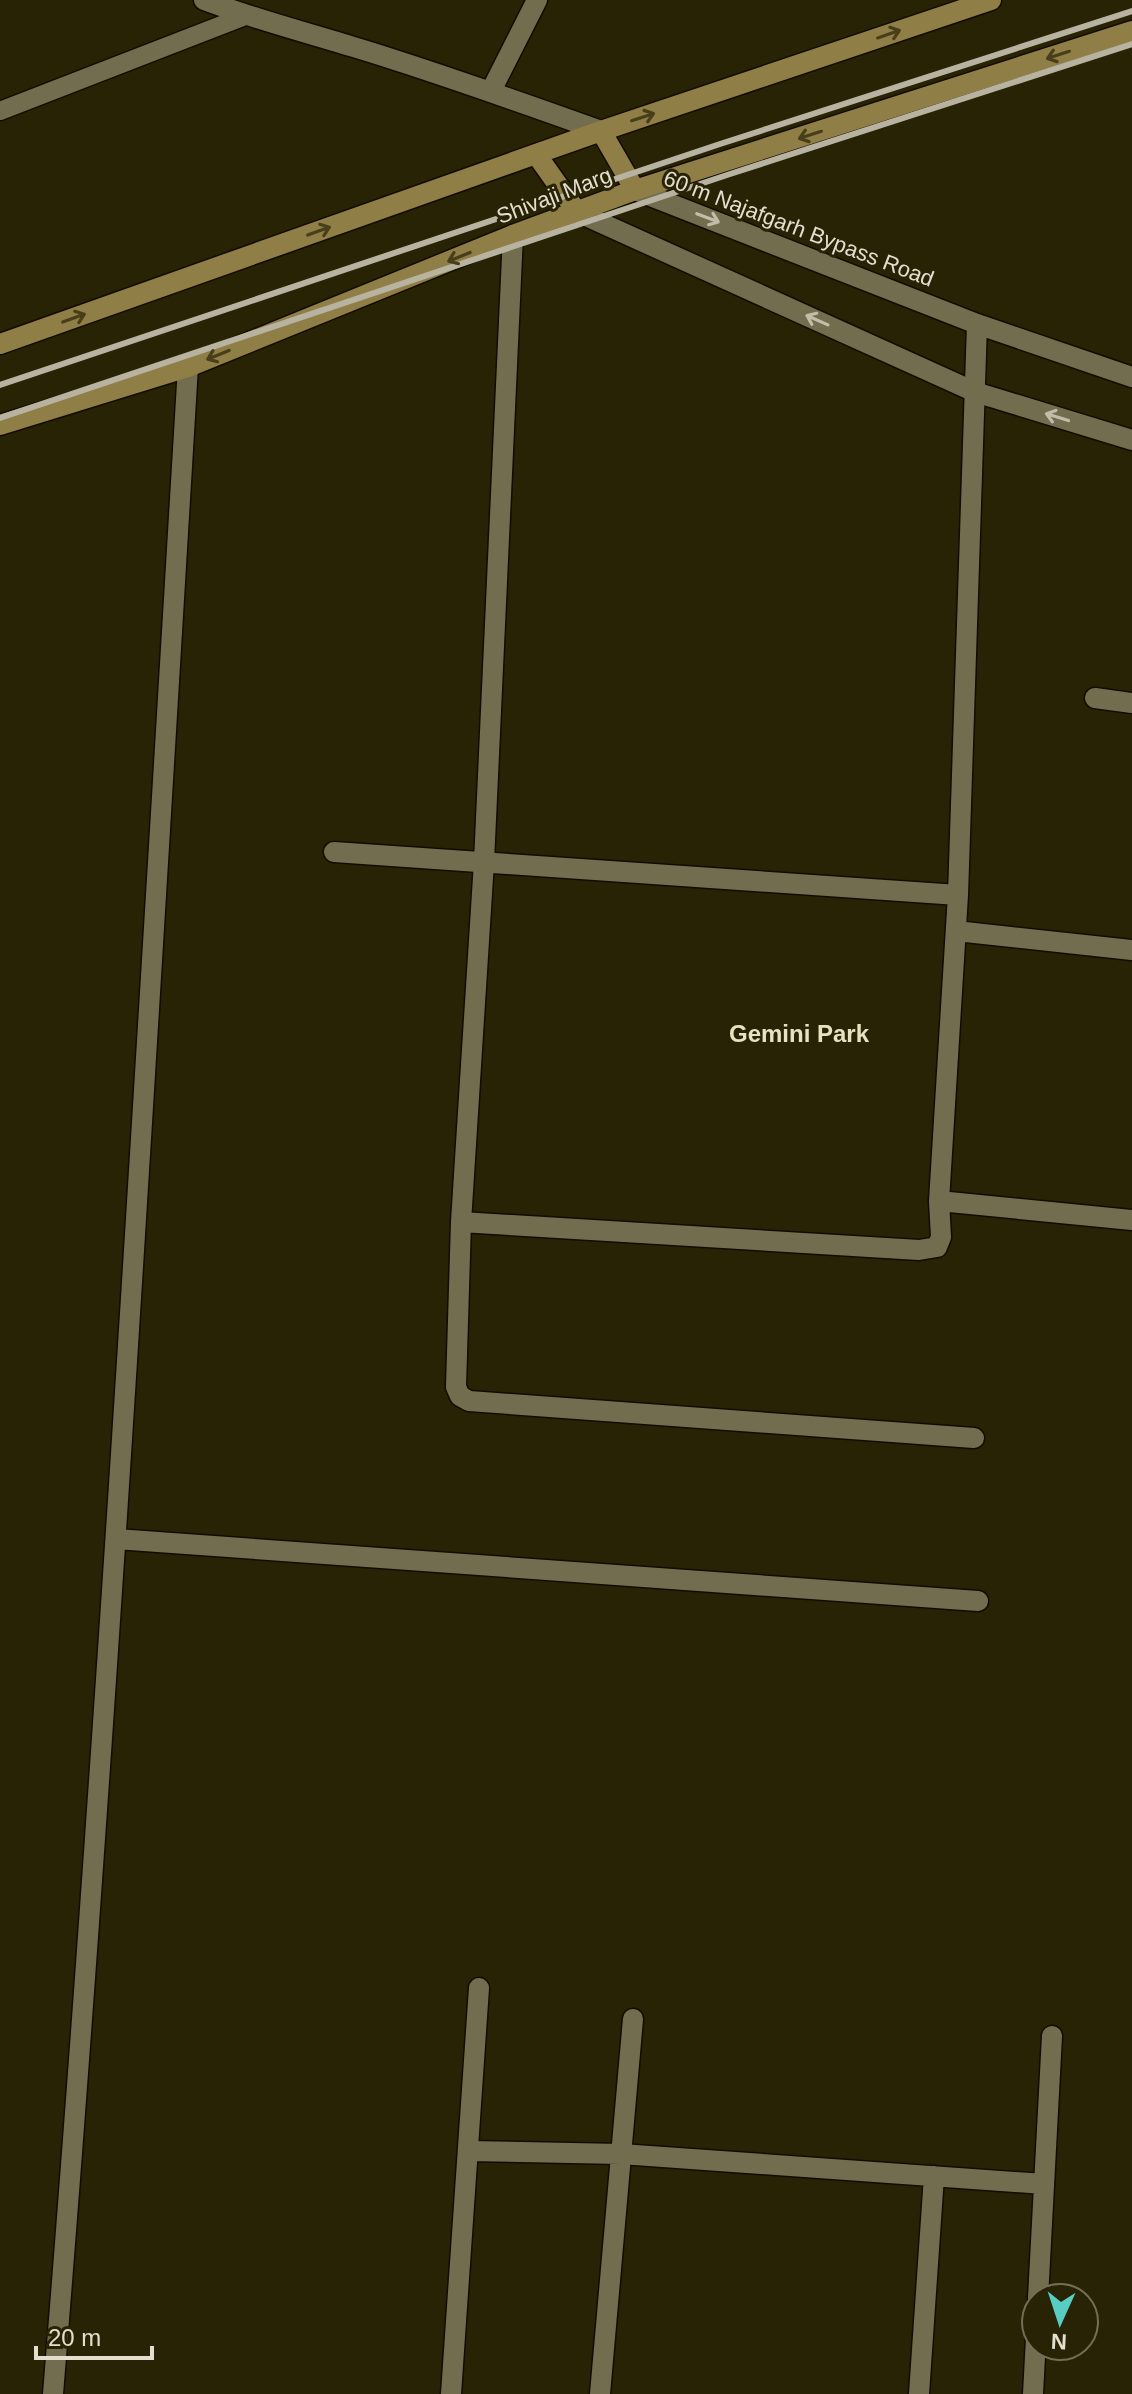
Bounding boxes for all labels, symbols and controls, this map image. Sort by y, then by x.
one-way arrow [877,26,902,41]
one-way arrow [1045,48,1071,63]
one-way arrow [630,109,655,124]
one-way arrow [798,128,823,143]
street label: Shivaji Marg [493,162,615,229]
street label: 60 m Najafgarh Bypass Road [660,165,937,292]
one-way arrow [695,212,720,226]
one-way arrow [306,223,331,238]
one-way arrow [447,251,472,266]
one-way arrow [61,310,86,325]
one-way arrow [805,312,829,327]
one-way arrow [206,349,231,363]
one-way arrow [1045,409,1071,424]
district label: Gemini Park [729,1020,870,1047]
north arrow [1020,2282,1100,2362]
scale bar [36,2310,152,2360]
text: 20 m [48,2324,101,2351]
text: N [1050,2329,1068,2354]

